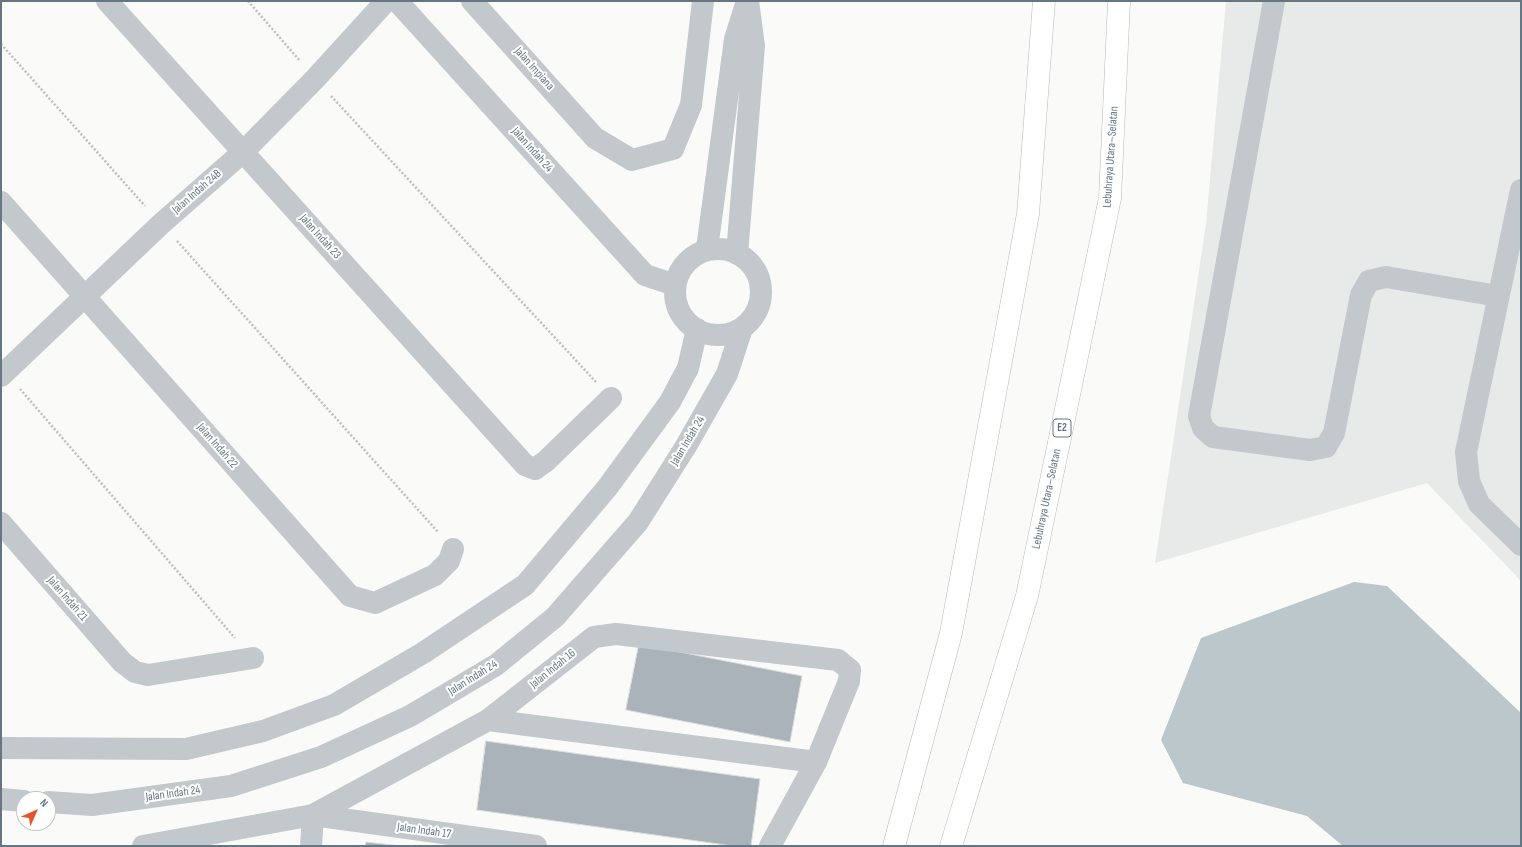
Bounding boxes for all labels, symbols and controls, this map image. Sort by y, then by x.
street label: Jalan Impiana [511,45,557,93]
street label: Lebuhraya Utara–Selatan [1100,106,1122,208]
street label: Jalan Indah 24 [508,125,556,175]
street label: Jalan Indah 24B [169,167,225,217]
street label: Jalan Indah 23 [296,212,344,262]
street label: Jalan Indah 24 [668,414,708,468]
road number: E2 [1053,419,1071,437]
street label: Jalan Indah 22 [193,420,241,472]
street label: Lebuhraya Utara–Selatan [1029,448,1065,550]
street label: Jalan Indah 21 [44,574,90,624]
street label: Jalan Indah 16 [527,646,579,692]
street label: Jalan Indah 24 [446,657,500,699]
street label: Jalan Indah 24 [145,783,201,805]
north arrow [16,791,56,831]
text: N [37,796,51,810]
street label: Jalan Indah 17 [396,820,452,842]

